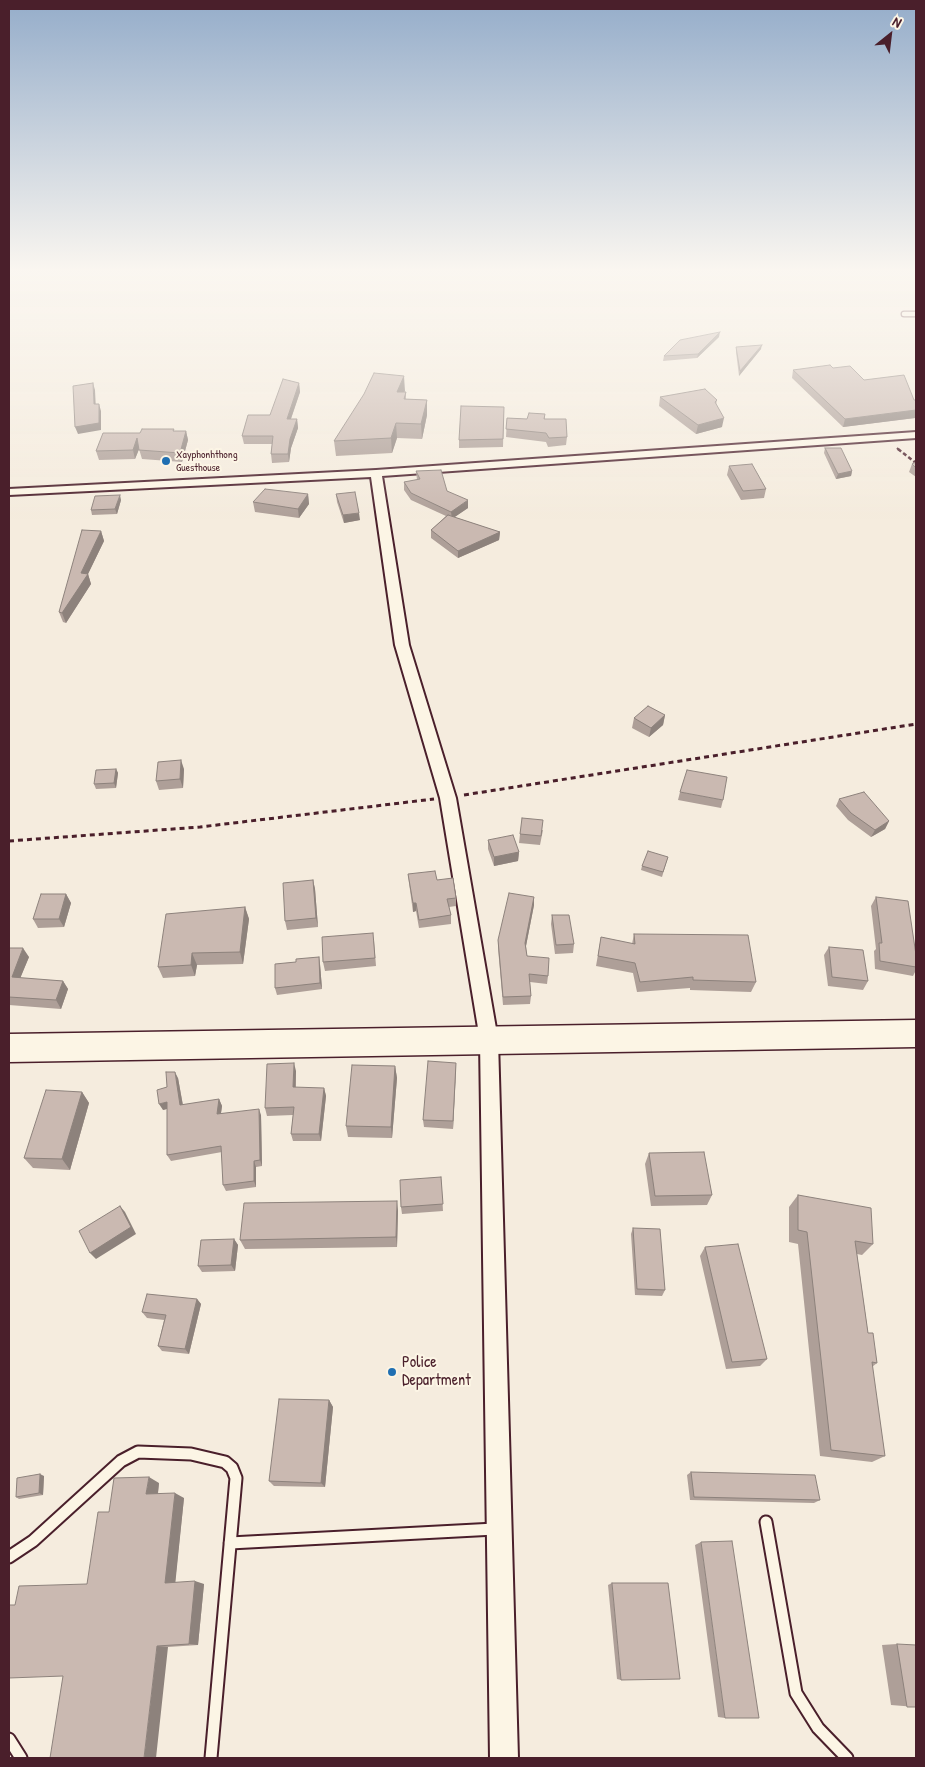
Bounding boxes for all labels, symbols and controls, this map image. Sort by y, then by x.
north arrow [865,10,915,60]
text: N [890,11,905,32]
place label: Xayphonhthong Guesthouse [176,448,238,474]
marker: Xayphonhthong Guesthouse [160,455,172,467]
place label: Police Department [402,1353,471,1391]
marker: Police Department [386,1366,398,1378]

